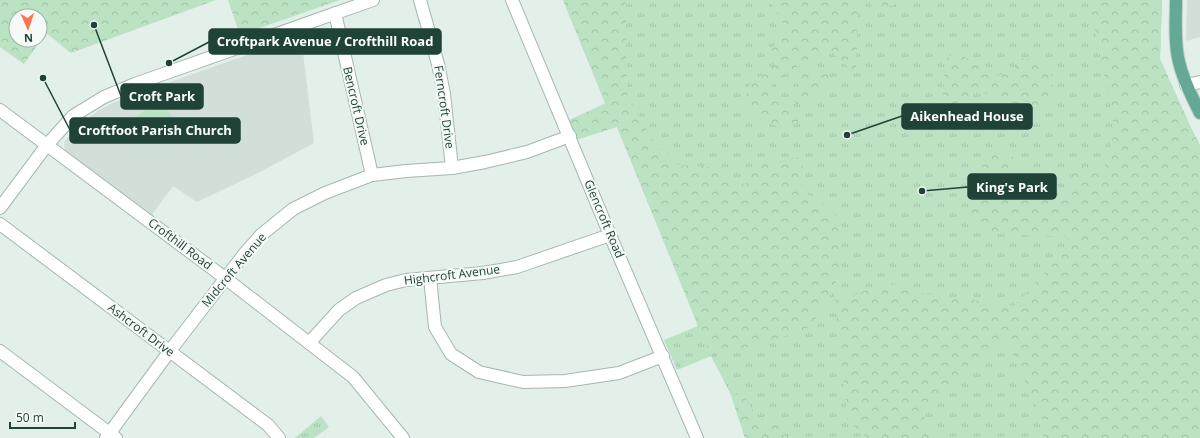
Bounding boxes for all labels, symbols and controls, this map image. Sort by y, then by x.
north arrow [8,8,48,48]
callout: Croftpark Avenue / Crofthill Road [209,29,441,54]
text: N [24,31,33,46]
text: Croftpark Avenue / Crofthill Road [217,32,433,50]
street label: Ferncroft Drive [430,64,459,150]
street label: Bencroft Drive [339,65,374,147]
callout: Croft Park [121,84,203,109]
text: Croft Park [129,87,196,105]
callout: Aikenhead House [902,104,1032,129]
text: Aikenhead House [910,107,1024,125]
callout: Croftfoot Parish Church [70,118,240,143]
text: Croftfoot Parish Church [78,121,232,139]
callout: King's Park [968,174,1056,199]
street label: Glencroft Road [580,177,629,261]
text: King's Park [976,178,1049,196]
street label: Crofthill Road [145,214,216,273]
street label: Midcroft Avenue [197,229,270,310]
street label: Highcroft Avenue [403,260,501,289]
street label: Ashcroft Drive [105,299,178,360]
scale bar [10,404,75,430]
text: 50 m [16,409,44,426]

